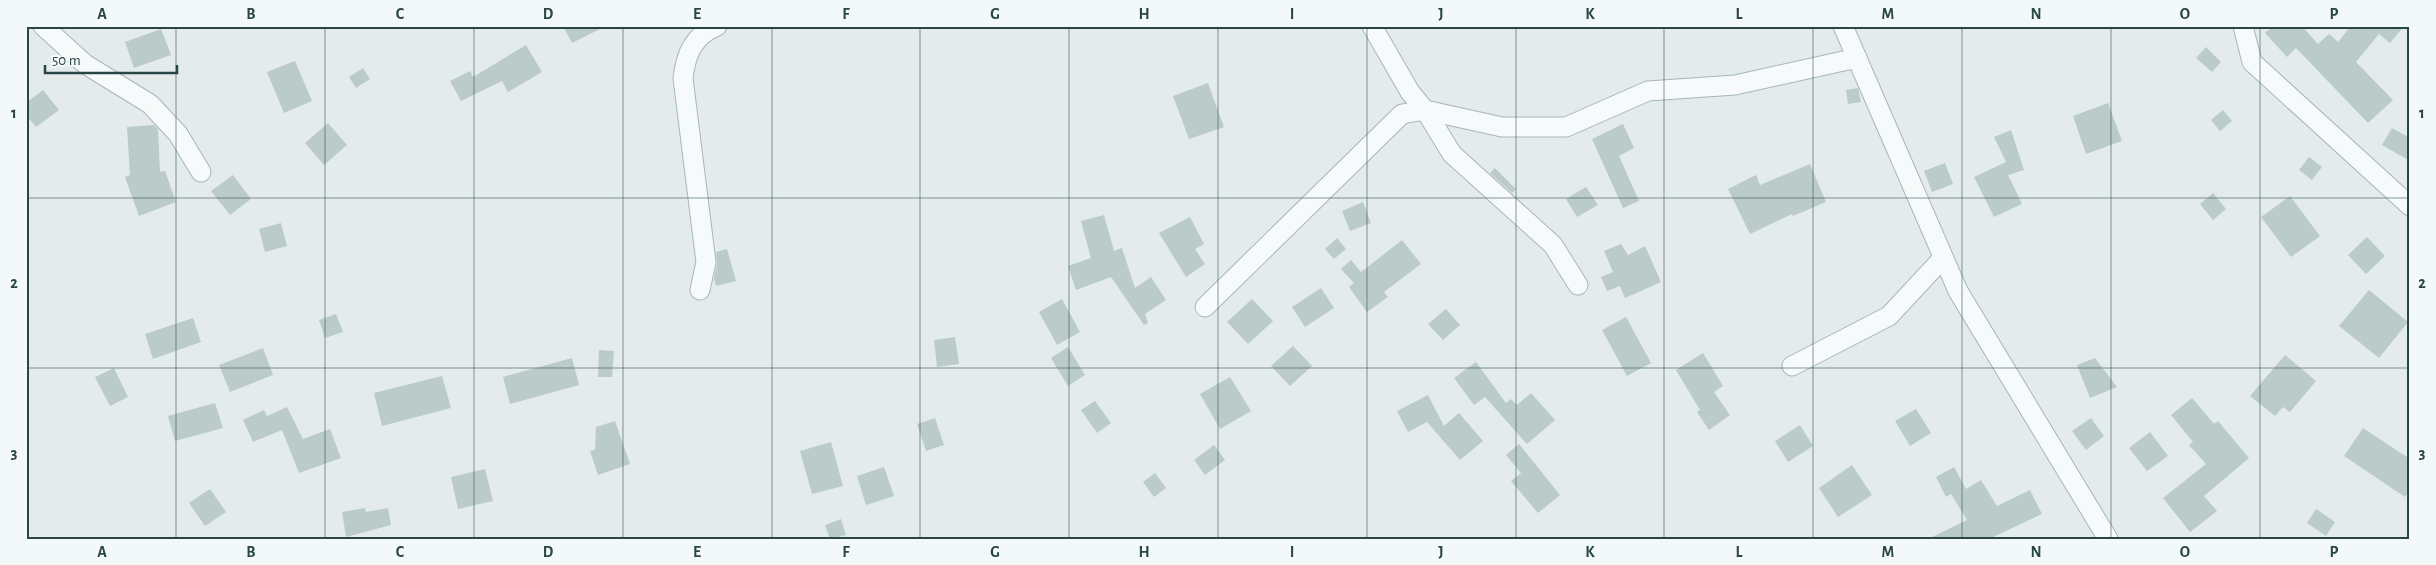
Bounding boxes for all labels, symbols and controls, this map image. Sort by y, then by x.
text: A [97,6,107,22]
text: B [246,6,256,22]
text: C [396,6,405,22]
text: D [543,6,554,22]
text: E [693,6,701,22]
text: F [842,6,850,22]
text: G [990,6,1000,22]
text: H [1138,6,1150,22]
text: I [1290,6,1294,22]
text: J [1438,6,1444,22]
text: K [1585,6,1595,22]
text: L [1736,6,1743,22]
text: M [1882,6,1894,22]
text: N [2030,6,2042,22]
text: O [2180,6,2190,22]
text: P [2330,6,2339,22]
scale bar [45,42,178,74]
text: 50 m [52,53,81,68]
text: 1 [11,105,17,121]
text: 1 [2419,105,2425,121]
text: 2 [10,275,18,291]
text: 2 [2418,275,2426,291]
text: 3 [11,445,18,461]
text: 3 [2419,445,2426,461]
text: A [97,544,107,560]
text: B [246,544,256,560]
text: C [396,544,405,560]
text: D [543,544,554,560]
text: E [693,544,701,560]
text: F [842,544,850,560]
text: G [990,544,1000,560]
text: H [1138,544,1150,560]
text: I [1290,544,1294,560]
text: J [1438,544,1444,560]
text: K [1585,544,1595,560]
text: L [1736,544,1743,560]
text: M [1882,544,1894,560]
text: N [2030,544,2042,560]
text: O [2180,544,2190,560]
text: P [2330,544,2339,560]

